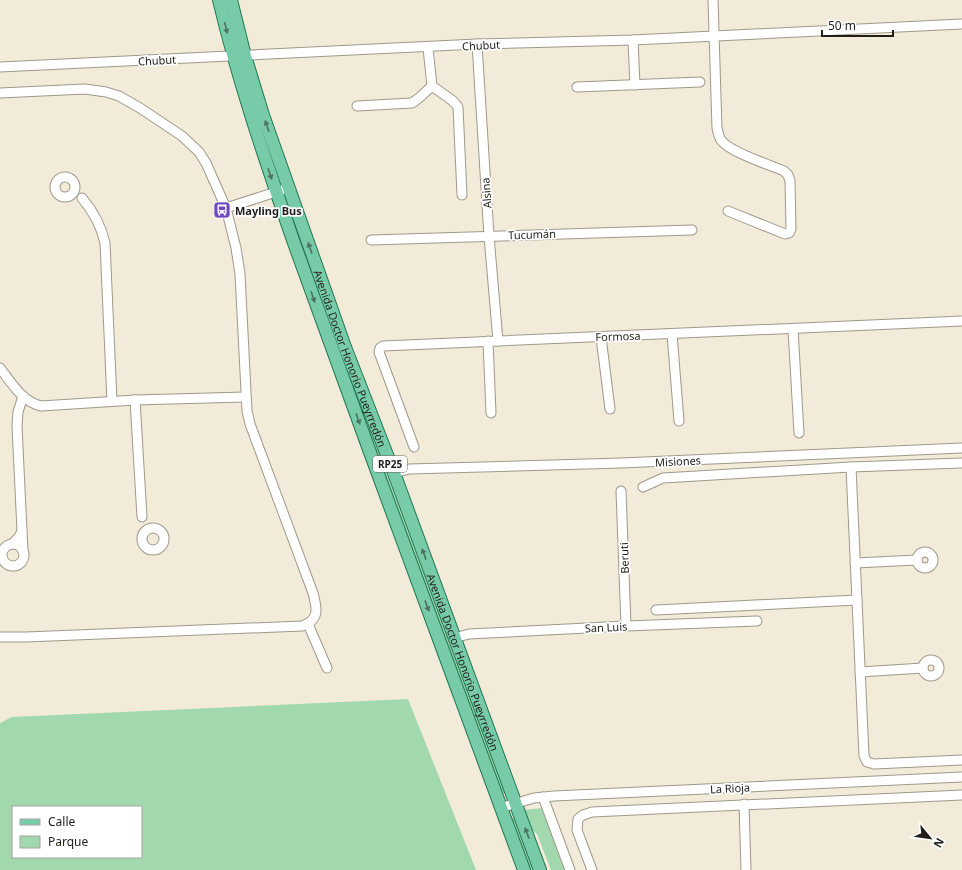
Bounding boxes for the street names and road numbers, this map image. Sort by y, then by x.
street label: Chubut [462,37,500,53]
street label: Chubut [138,52,176,68]
street label: Alsina [477,177,495,209]
street label: Tucumán [508,226,556,242]
street label: Avenida Doctor Honorio Pueyrredón [311,268,391,449]
street label: Formosa [595,328,641,344]
street label: Misiones [655,452,701,470]
road number: RP25 [373,456,407,472]
street label: Beruti [616,542,632,574]
street label: Avenida Doctor Honorio Pueyrredón [424,571,503,753]
street label: San Luis [584,618,628,636]
street label: La Rioja [710,779,750,797]

